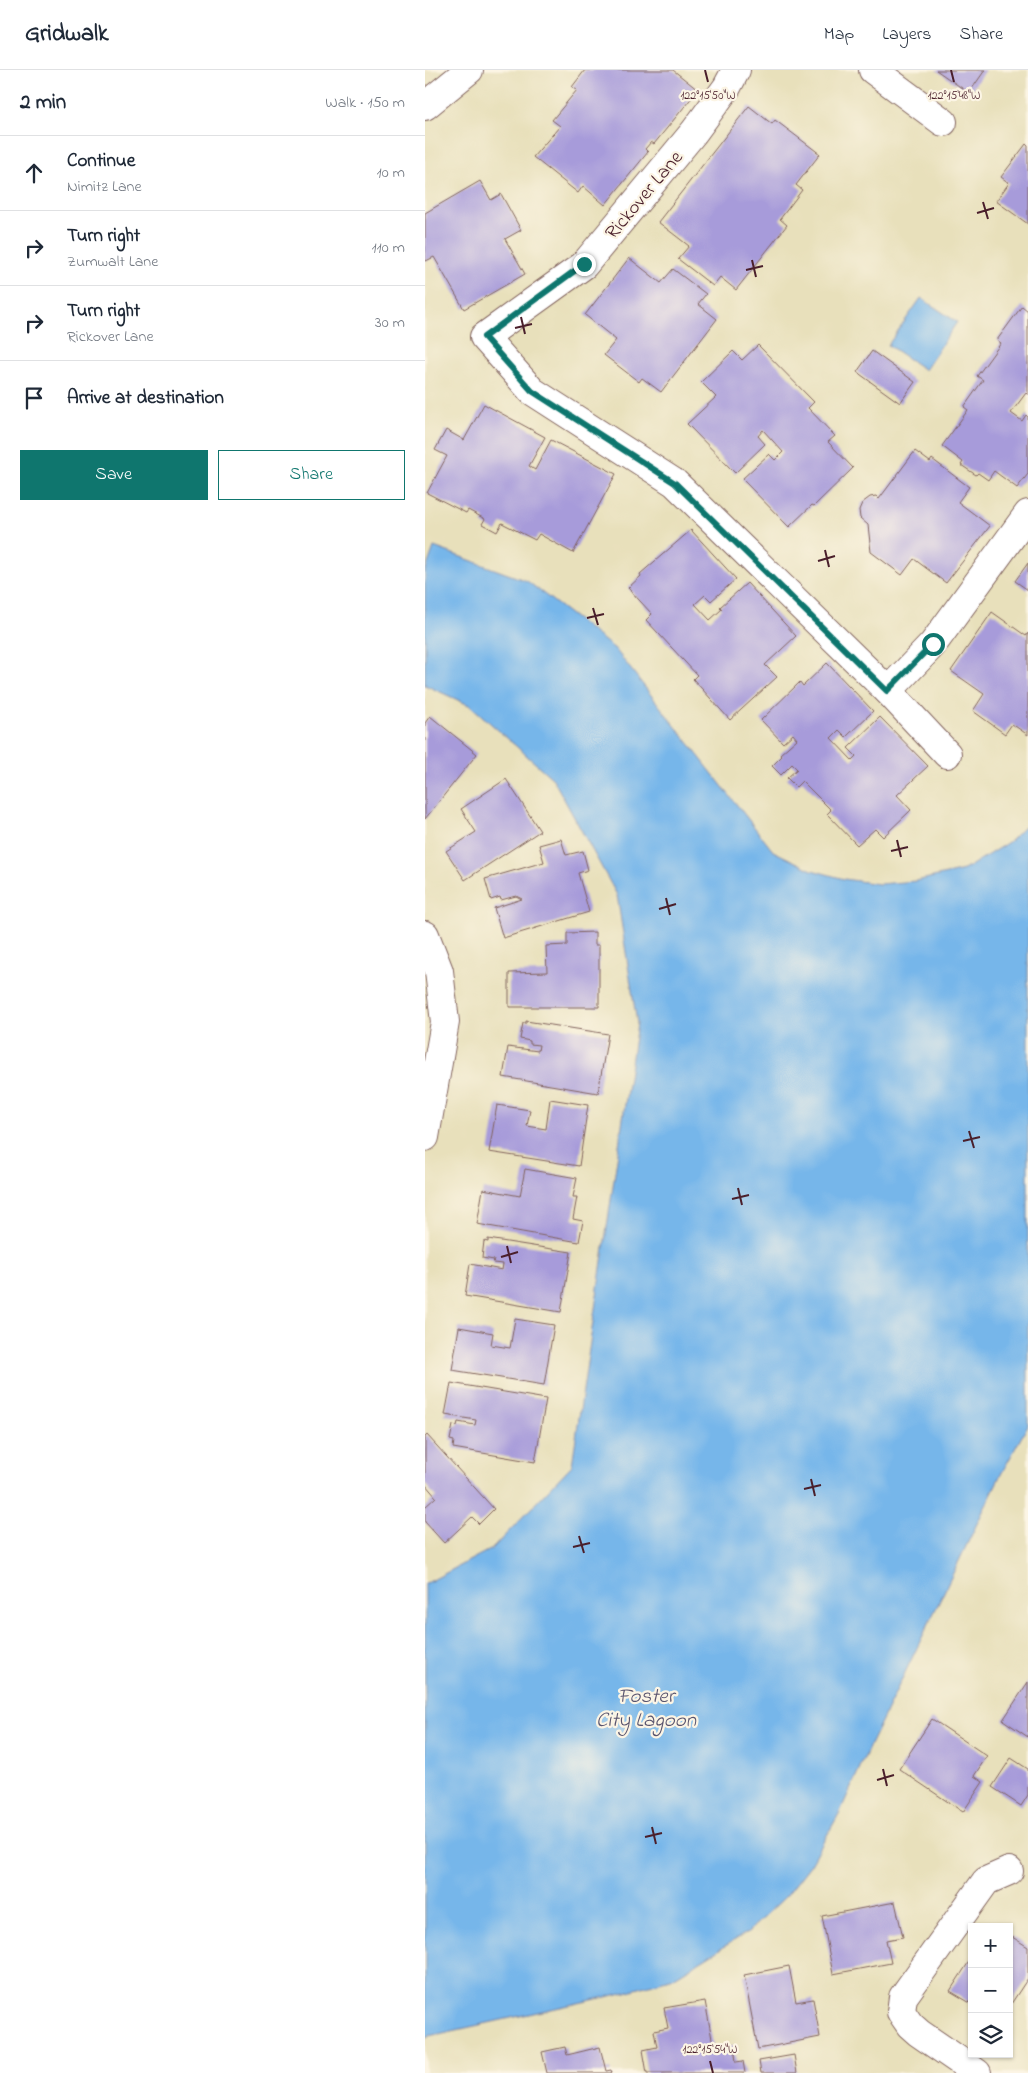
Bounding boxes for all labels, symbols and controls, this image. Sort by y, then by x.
text: Gridwalk [25,17,109,52]
text: Map [824,22,854,48]
text: Layers [882,22,932,48]
text: Share [960,22,1003,48]
text: 122°15'50"W [680,87,736,105]
text: 122°15'48"W [928,87,980,105]
text: 2 min [20,88,66,118]
text: Walk · 150 m [325,91,405,115]
street label: Rickover Lane [599,145,691,246]
text: Continue [67,148,135,175]
icon: ahead [20,159,48,187]
text: 10 m [377,161,405,185]
text: Nimitz Lane [67,175,142,199]
text: Turn right [67,223,140,250]
icon: right [20,234,48,262]
text: 110 m [371,236,405,260]
text: Zumwalt Lane [67,250,158,274]
route end [573,253,596,276]
text: Turn right [67,298,140,325]
icon: right [20,309,48,337]
text: 30 m [375,311,405,335]
text: Rickover Lane [67,325,154,349]
icon: arrive [20,384,48,412]
text: Arrive at destination [67,385,224,412]
button: Save [20,450,208,500]
button: Share [218,450,405,500]
route start [922,633,945,656]
water label: Foster City Lagoon [596,1682,697,1737]
map controls [968,1923,1013,2058]
button: + [968,1923,1013,1968]
button: − [968,1968,1013,2013]
button: layers [968,2013,1013,2058]
text: 122°15'54"W [683,2041,737,2059]

